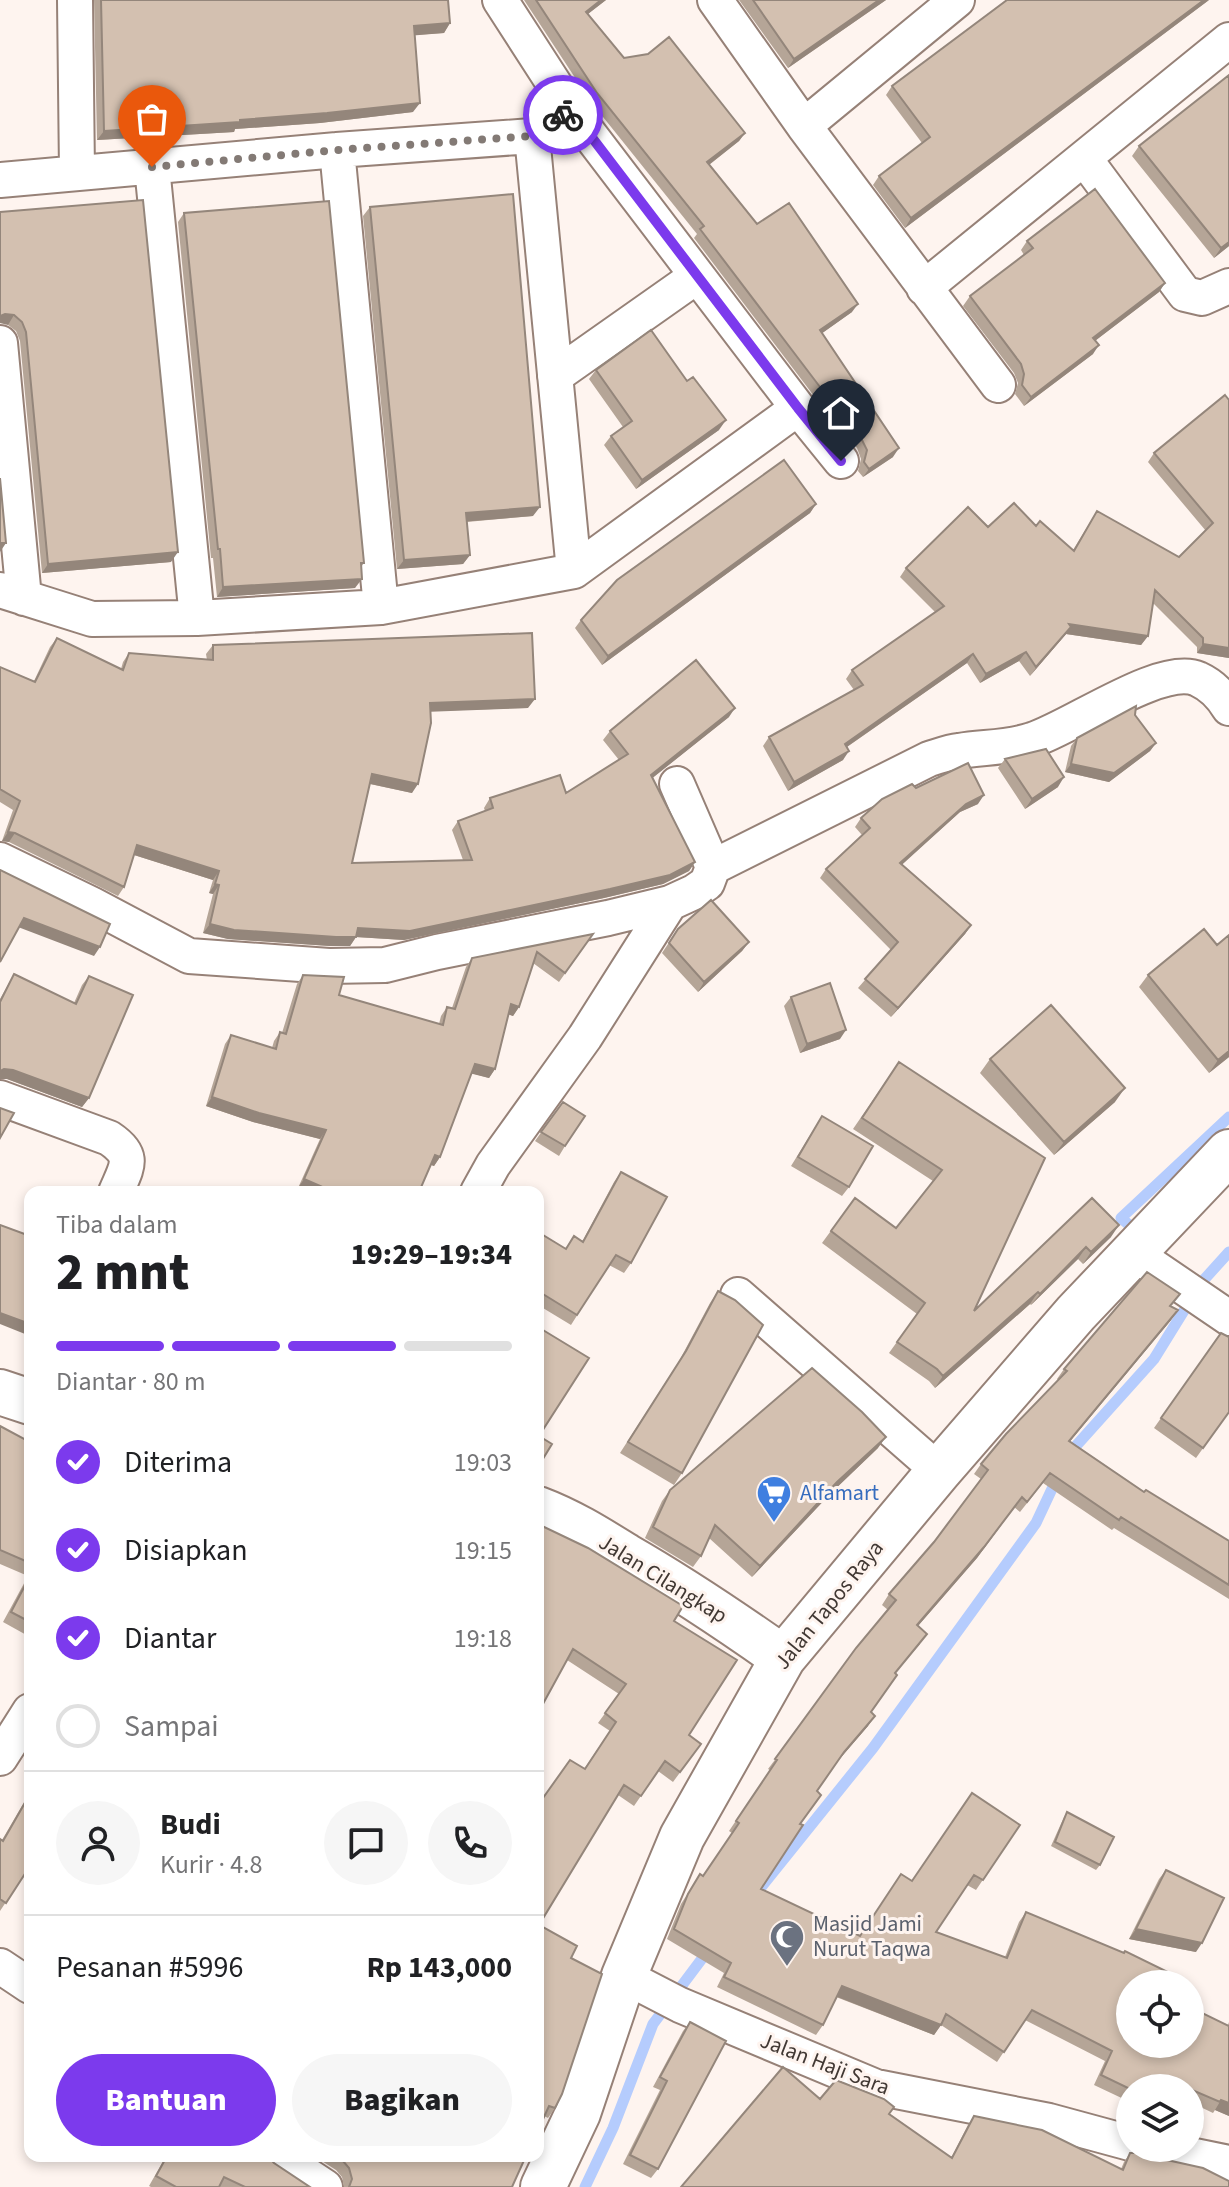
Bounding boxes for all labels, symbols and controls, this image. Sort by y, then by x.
courier [523,75,603,155]
pin [118,85,186,167]
icon: bike [541,93,585,137]
icon: bag [130,97,174,141]
pin [807,379,875,461]
icon: home [819,391,863,435]
text: Tiba dalam [56,1206,177,1243]
text: 19:29–19:34 [351,1233,512,1276]
text: 2 mnt [56,1236,189,1310]
text: Diantar · 80 m [56,1363,206,1400]
icon: check [56,1440,100,1484]
text: Diterima [124,1441,232,1484]
text: 19:03 [454,1444,512,1481]
supermarket icon: Alfamart [755,1474,793,1524]
place label: Alfamart [800,1477,880,1509]
street label: Jalan Cilangkap [592,1527,734,1631]
icon: check [56,1528,100,1572]
text: Disiapkan [124,1529,248,1572]
text: 19:15 [454,1532,512,1569]
street label: Jalan Tapos Raya [767,1533,891,1677]
icon: check [56,1616,100,1660]
text: Diantar [124,1617,216,1660]
text: 19:18 [454,1620,512,1657]
text: Sampai [124,1705,219,1748]
button: person [56,1801,140,1885]
button: chat [324,1801,408,1885]
button: phone [428,1801,512,1885]
text: Budi [160,1803,221,1846]
text: Kurir · 4.8 [160,1846,262,1883]
place label: Masjid Jami Nurut Taqwa [813,1908,931,1965]
mosque icon: Masjid Jami Nurut Taqwa [768,1918,806,1968]
text: Pesanan #5996 [56,1946,243,1989]
text: Rp 143,000 [366,1946,512,1989]
map controls [1116,1970,1204,2162]
button: locate [1116,1970,1204,2058]
street label: Jalan Haji Sara [756,2025,894,2103]
button: Bantuan [56,2054,276,2146]
button: Bagikan [292,2054,512,2146]
button: layers [1116,2074,1204,2162]

